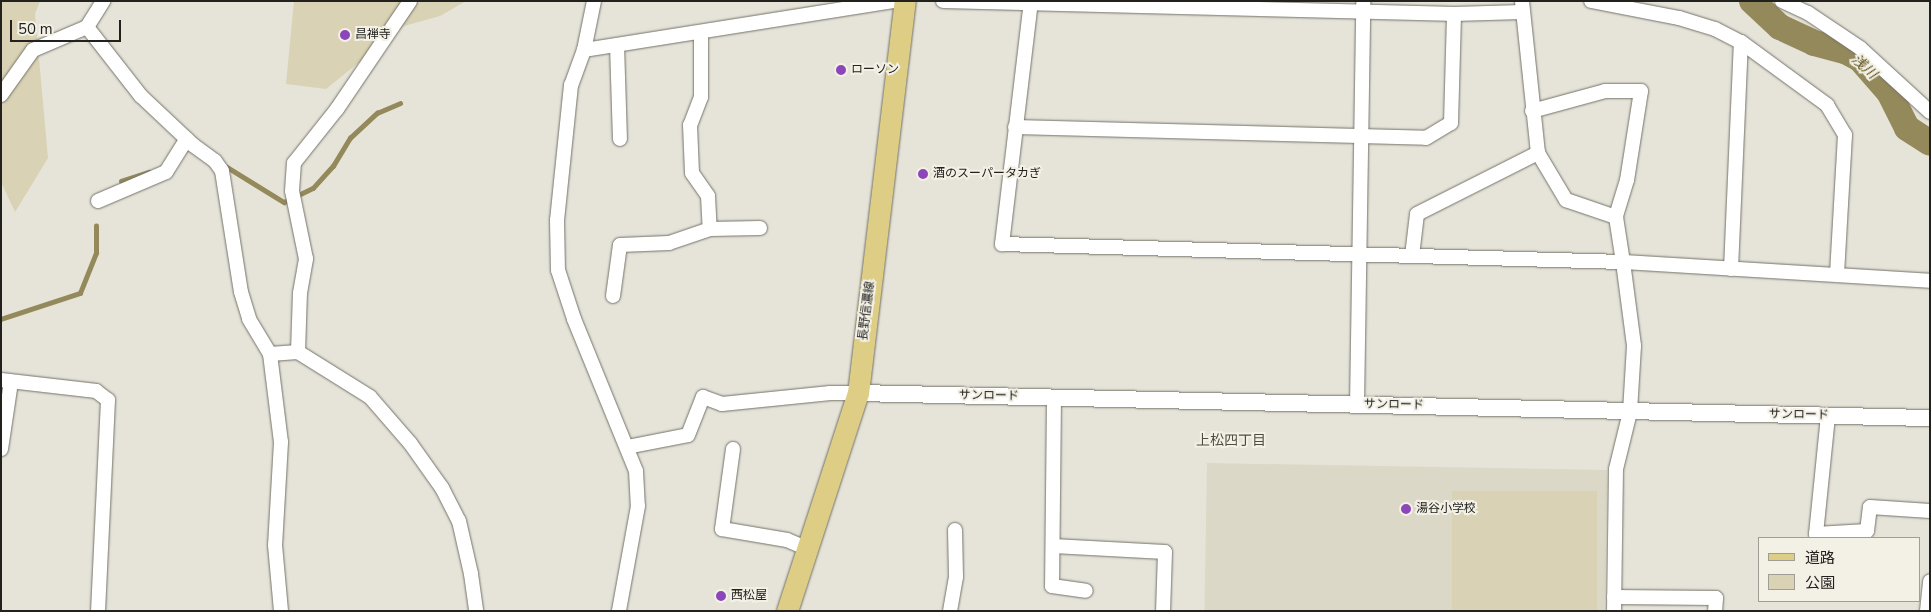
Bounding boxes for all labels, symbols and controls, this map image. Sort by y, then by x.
scale bar [12,10,124,42]
text: 50 m [18,19,53,39]
place label: 昌禅寺 [355,28,391,42]
marker: 昌禅寺 [339,29,351,41]
water label: 浅川 [1848,51,1880,83]
place label: ローソン [851,63,899,77]
marker: ローソン [835,64,847,76]
place label: 酒のスーパータカぎ [933,167,1041,181]
marker: 酒のスーパータカぎ [917,168,929,180]
street label: 長野信濃線 [856,280,878,342]
street label: サンロード [959,388,1019,404]
street label: サンロード [1364,397,1424,413]
street label: サンロード [1769,407,1829,423]
district label: 上松四丁目 [1196,433,1266,449]
place label: 湯谷小学校 [1416,502,1476,516]
marker: 湯谷小学校 [1400,503,1412,515]
legend [1758,537,1921,602]
text: 道路 [1805,548,1835,568]
text: 公園 [1805,573,1835,593]
place label: 西松屋 [731,589,767,603]
marker: 西松屋 [715,590,727,602]

